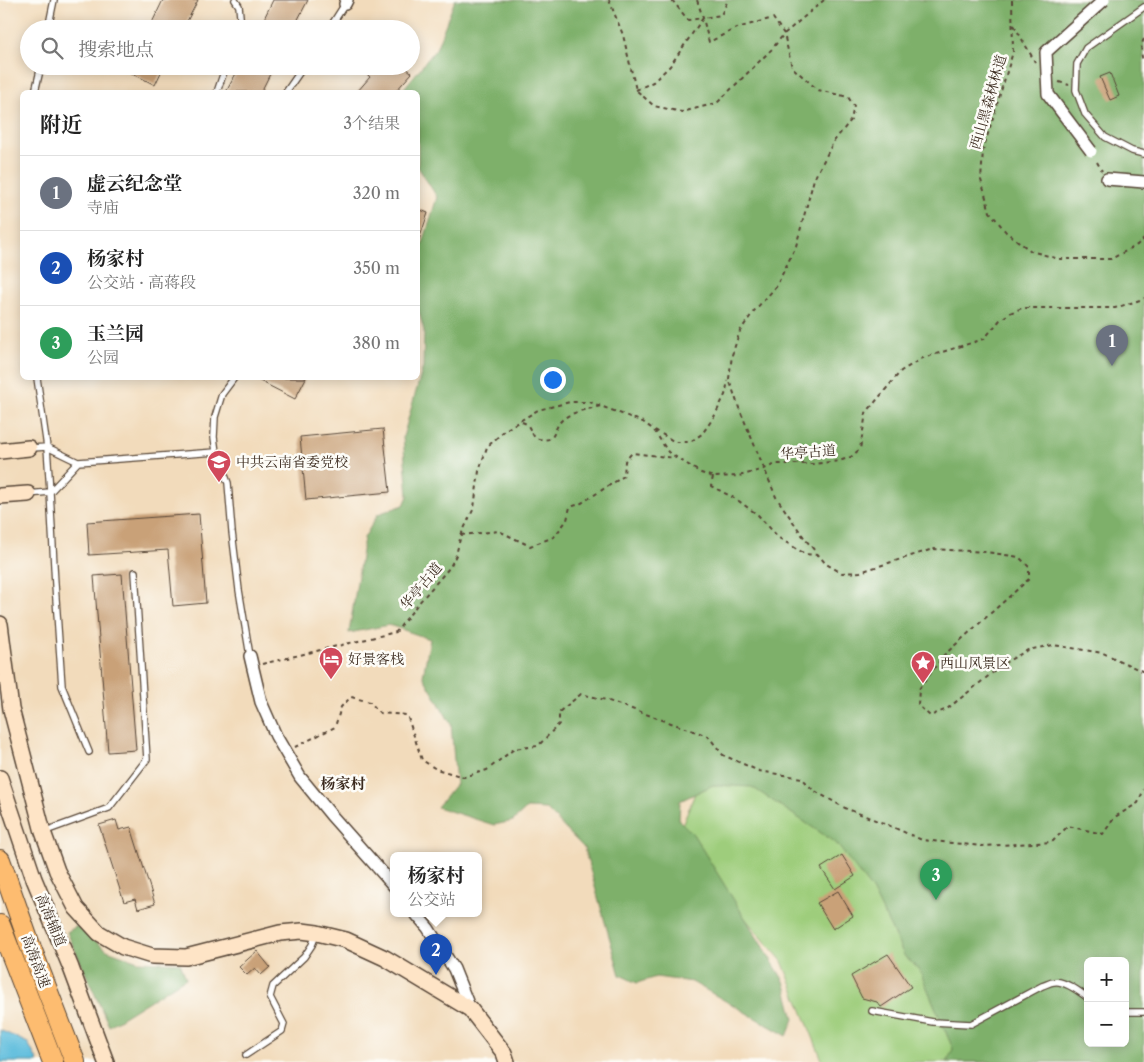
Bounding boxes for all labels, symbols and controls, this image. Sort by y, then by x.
search box [20,20,420,75]
icon: search [38,34,66,62]
text: 搜索地点 [78,38,154,61]
street label: 西山黑森林林道 [966,52,1010,152]
text: 附近 [40,112,82,137]
text: 3个结果 [343,113,400,133]
text: 虚云纪念堂 [87,172,182,195]
text: 1 [52,183,60,203]
text: 320 m [353,183,400,203]
text: 寺庙 [87,197,119,217]
text: 杨家村 [87,247,144,270]
text: 2 [51,258,61,278]
text: 350 m [353,258,400,278]
text: 公交站 · 高蒋段 [87,272,196,292]
text: 玉兰园 [87,322,144,345]
pin: 1 [1096,325,1128,366]
text: 3 [51,333,61,353]
text: 380 m [352,333,400,353]
text: 公园 [87,347,119,367]
your location [540,367,566,393]
street label: 华亭古道 [779,441,837,463]
school or university icon: 中共云南省委党校 [206,449,232,483]
place label: 中共云南省委党校 [236,453,348,471]
street label: 华亭古道 [396,559,446,613]
hotel icon: 好景客栈 [318,646,344,680]
place label: 好景客栈 [348,650,404,668]
place icon: 西山风景区 [910,650,936,684]
place label: 西山风景区 [940,654,1010,672]
district label: 杨家村 [320,774,366,793]
popup [390,852,482,917]
pin: 3 [920,859,952,900]
text: 杨家村 [407,864,465,887]
text: 公交站 [407,889,456,909]
street label: 高海辅道 [32,891,70,949]
street label: 高海高速 [18,932,54,990]
pin: 2 [420,934,452,975]
map controls [1084,957,1129,1047]
button: + [1084,957,1129,1002]
button: − [1084,1002,1129,1047]

